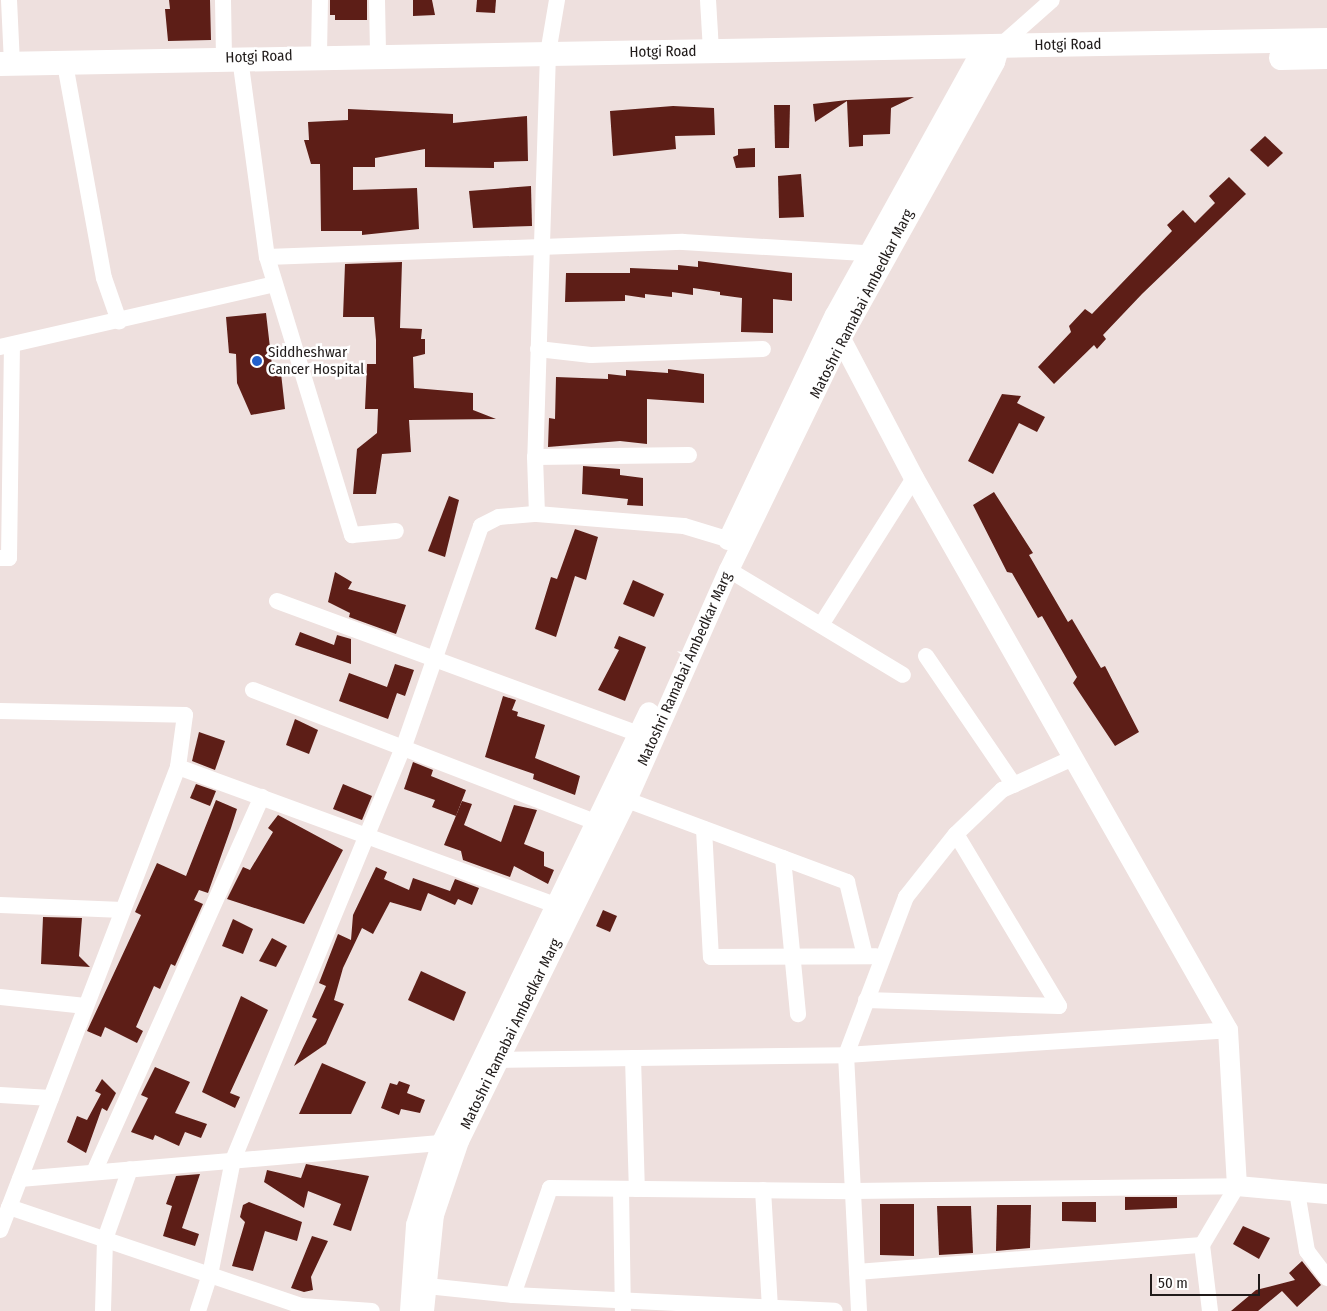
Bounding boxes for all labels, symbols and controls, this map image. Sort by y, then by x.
street label: Hotgi Road [1034,35,1102,55]
street label: Hotgi Road [629,42,697,62]
street label: Hotgi Road [225,47,293,67]
street label: Matoshri Ramabai Ambedkar Marg [806,206,918,402]
place label: Siddheshwar Cancer Hospital [268,343,364,378]
marker: Siddheshwar Cancer Hospital [250,354,264,368]
street label: Matoshri Ramabai Ambedkar Marg [634,569,736,769]
street label: Matoshri Ramabai Ambedkar Marg [457,936,565,1132]
scale bar [1152,1264,1262,1296]
text: 50 m [1158,1274,1188,1292]

